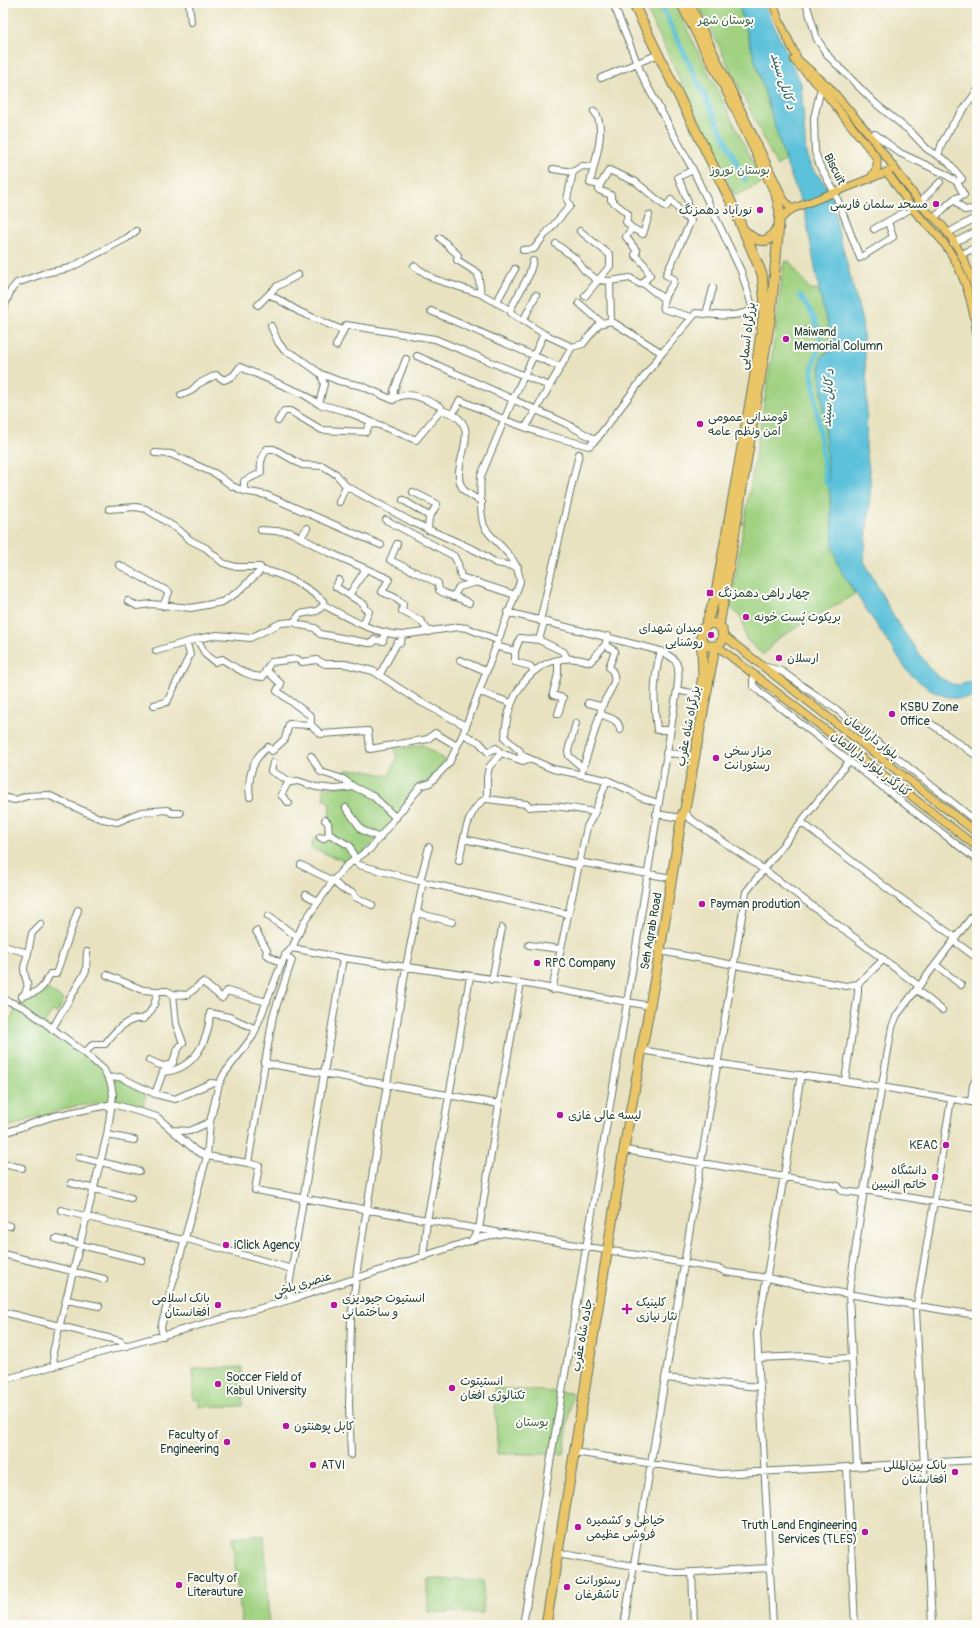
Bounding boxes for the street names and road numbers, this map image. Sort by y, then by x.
street label: Biscuit [820,151,849,188]
street label: بزرگراه آسمایی [736,301,759,371]
street label: بزرگراه شاه عقرب [673,685,704,768]
street label: بلوار دارالامان [842,712,901,763]
street label: کنارگذر بلوار دارالامان [828,729,914,800]
street label: Seh Aqrab Road [637,891,666,971]
street label: عنصری بلخی [271,1268,333,1300]
street label: جاده شاه عقرب [569,1297,596,1373]

